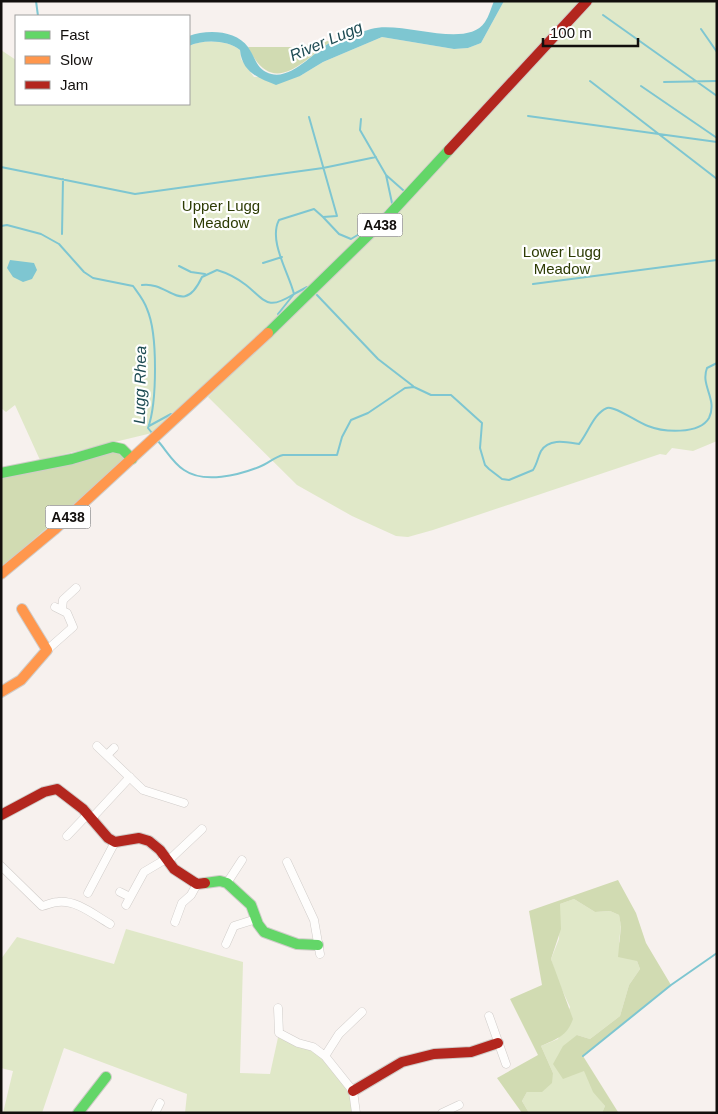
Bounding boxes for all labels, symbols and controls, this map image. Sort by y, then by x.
legend [15,15,190,105]
scale bar [543,15,638,47]
water label: River Lugg [287,18,365,64]
text: 100 m [550,24,592,41]
text: Fast [60,26,90,43]
text: Slow [60,51,93,68]
text: Jam [60,76,88,93]
park label: Upper Lugg Meadow [182,197,260,231]
road number: A438 [358,214,402,236]
park label: Lower Lugg Meadow [523,243,601,277]
water label: Lugg Rhea [131,346,149,424]
road number: A438 [46,506,90,528]

